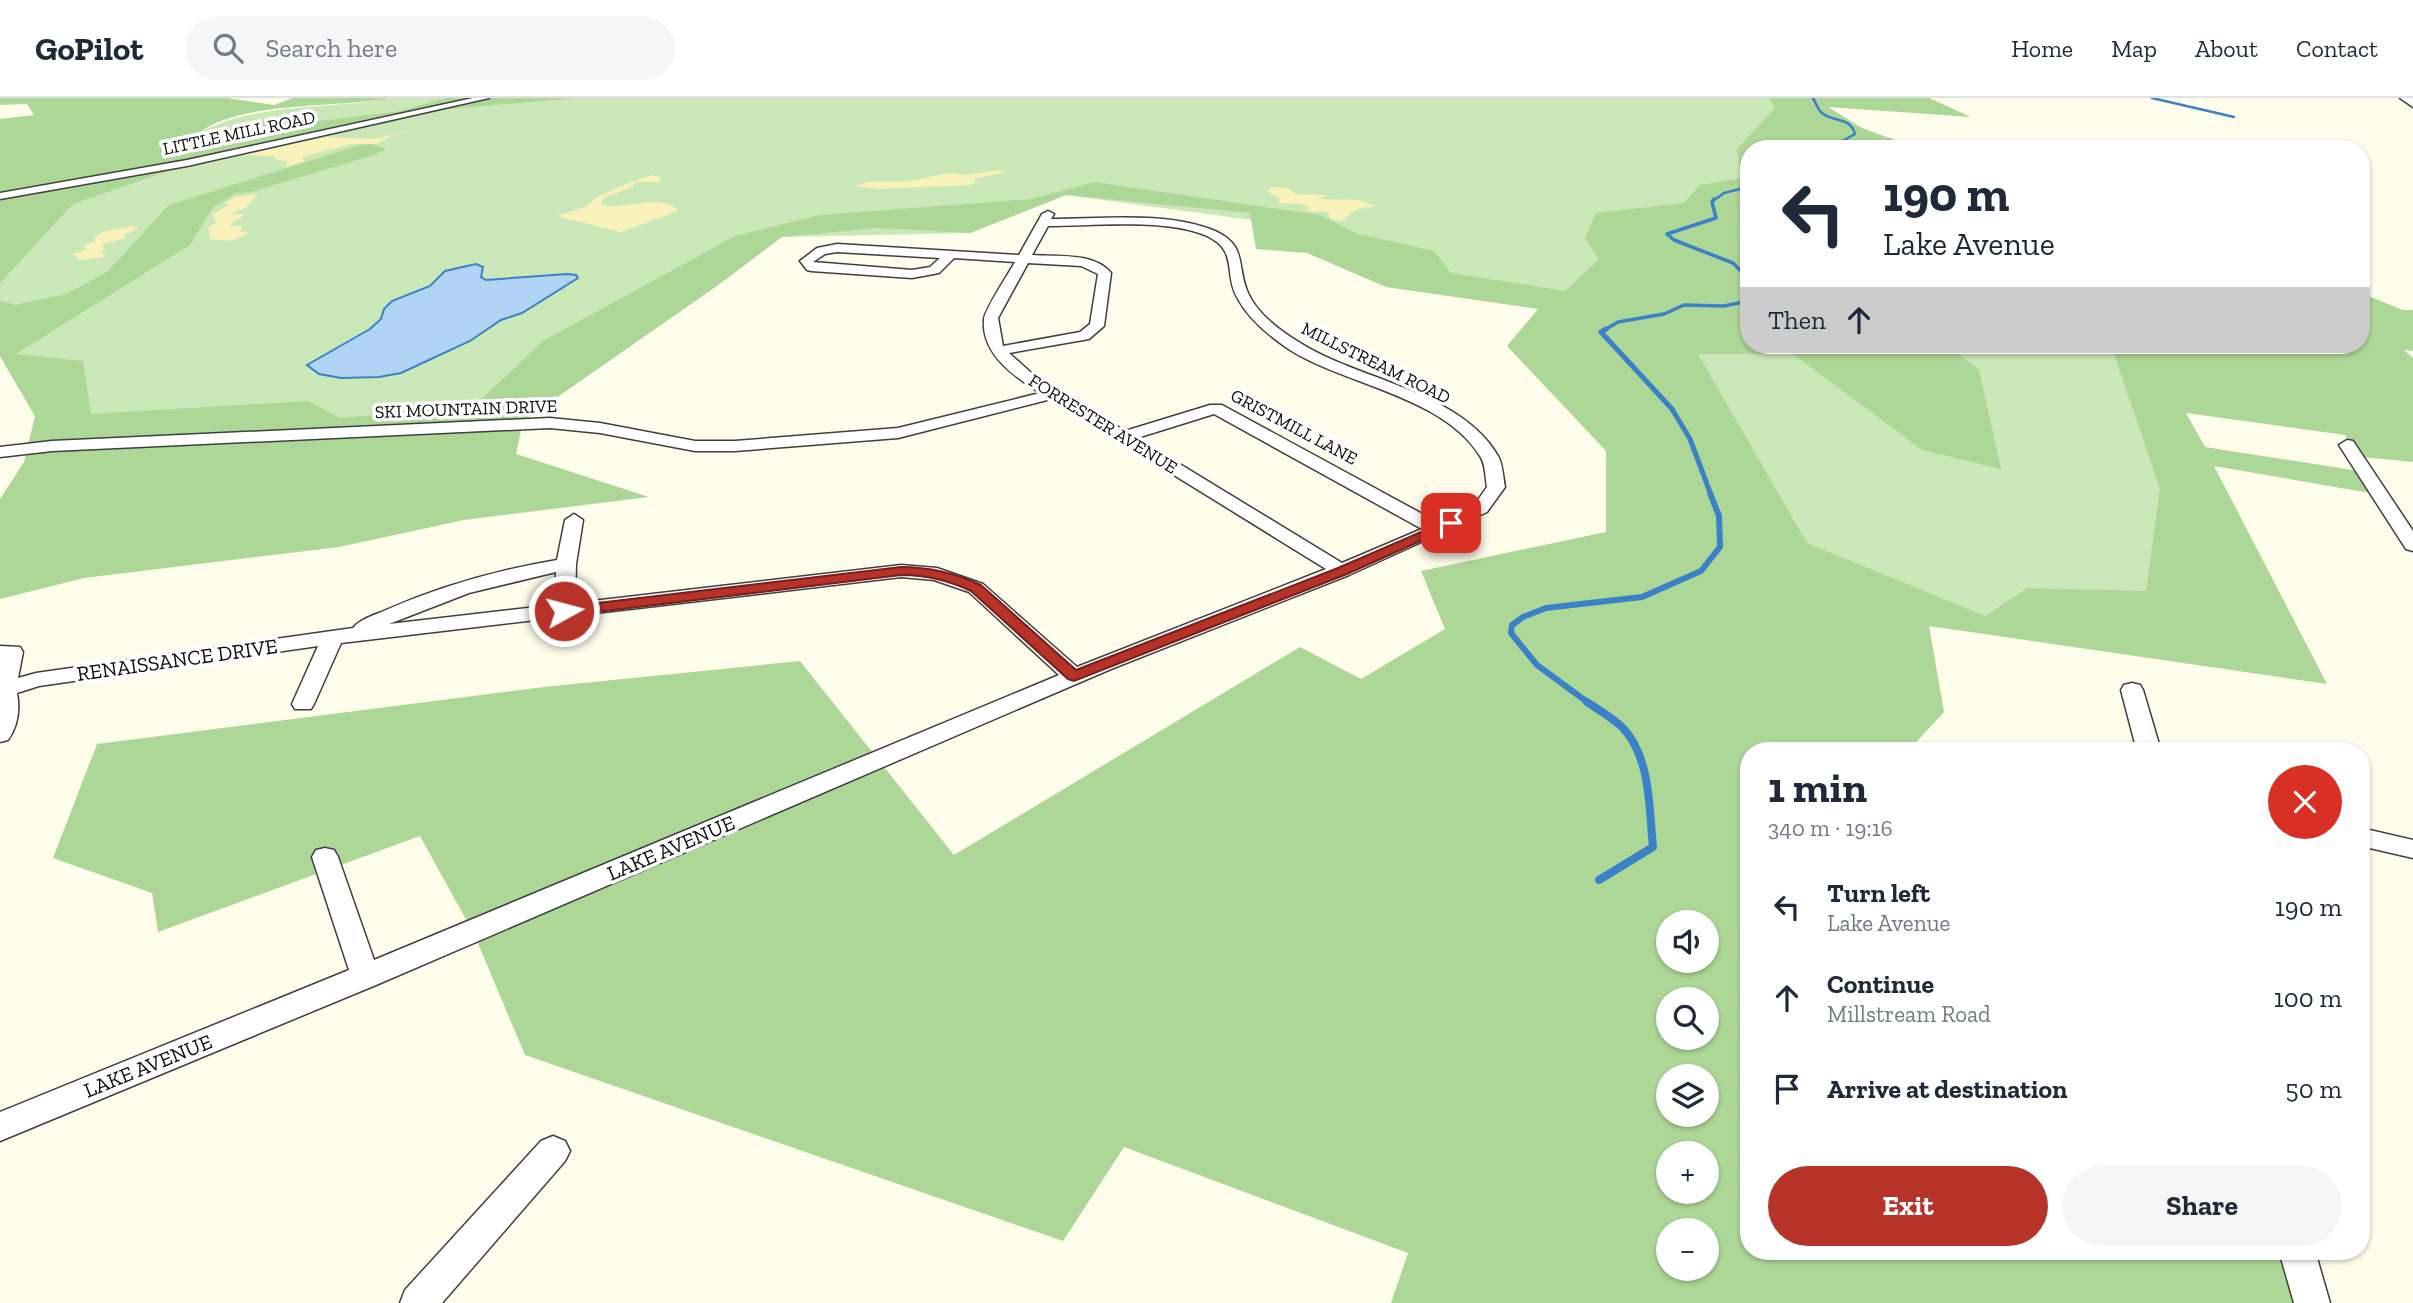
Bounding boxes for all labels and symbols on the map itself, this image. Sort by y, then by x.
street label: LITTLE MILL ROAD [161,106,317,160]
street label: MILLSTREAM ROAD [1298,317,1454,409]
street label: FORRESTER AVENUE [1025,369,1181,479]
street label: GRISTMILL LANE [1227,384,1361,470]
street label: SKI MOUNTAIN DRIVE [374,395,558,423]
pin [1421,493,1481,553]
position arrow [527,574,601,648]
street label: RENAISSANCE DRIVE [75,633,279,686]
street label: LAKE AVENUE [603,809,738,886]
street label: LAKE AVENUE [80,1028,216,1103]

